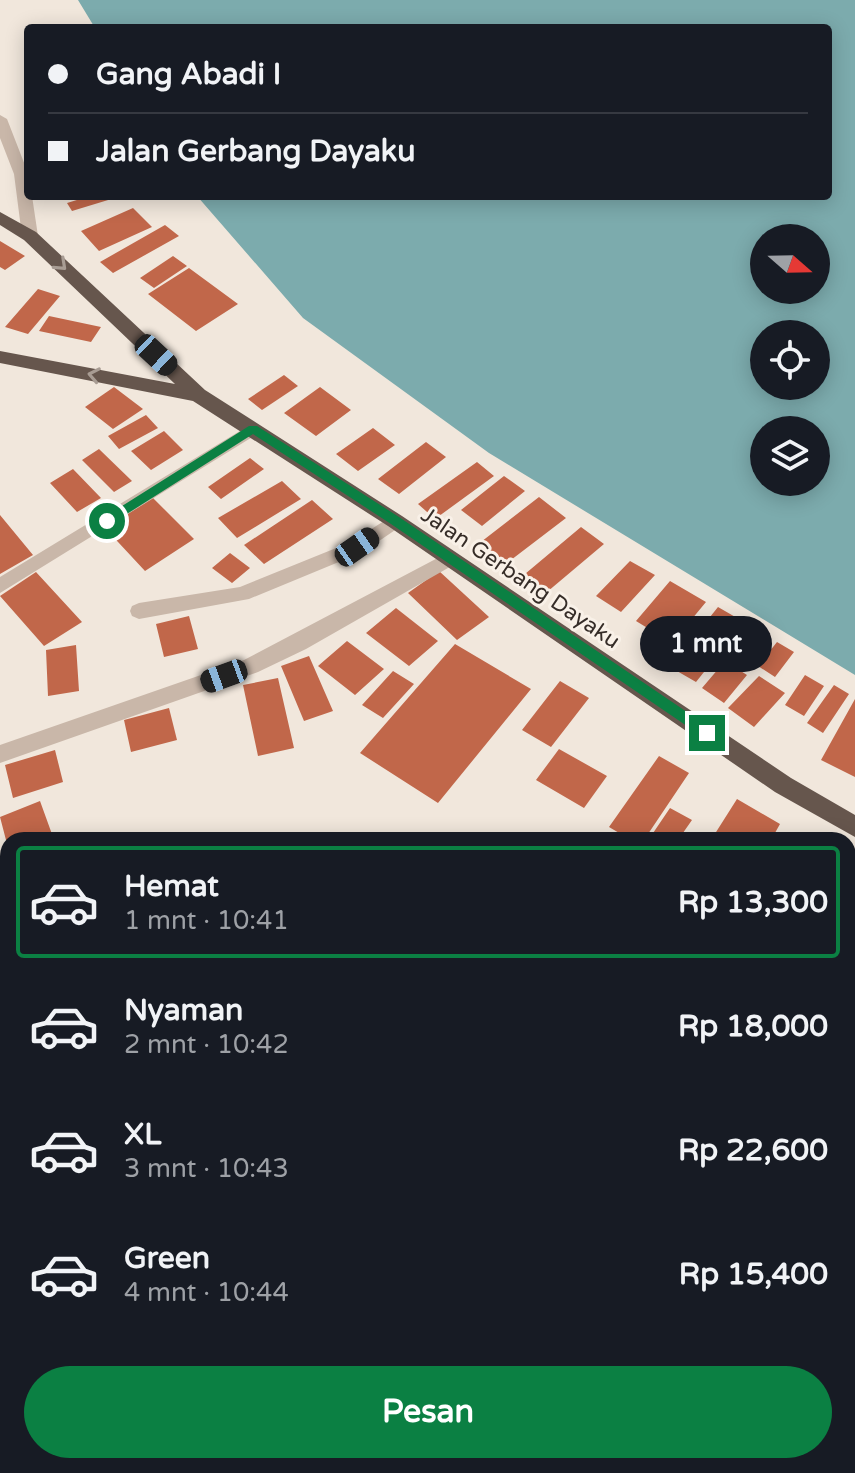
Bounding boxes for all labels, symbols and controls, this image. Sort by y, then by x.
text: Gang Abadi I [96,56,281,93]
text: Jalan Gerbang Dayaku [96,133,415,170]
north arrow [750,224,830,304]
map controls [750,224,830,496]
one-way arrow [52,256,66,271]
button: locate [750,320,830,400]
car [130,330,182,380]
one-way arrow [88,367,101,384]
button: layers [750,416,830,496]
street label: Jalan Gerbang Dayaku [416,502,625,654]
route start [89,503,125,539]
car [330,523,384,571]
callout: 1 mnt [641,617,773,673]
text: 1 mnt [670,628,742,659]
car [197,657,251,695]
route end [689,715,725,751]
icon: car [28,866,100,938]
text: Hemat [124,868,219,905]
text: Rp 13,300 [678,884,828,921]
text: 1 mnt · 10:41 [124,905,289,936]
icon: car [28,990,100,1062]
text: Nyaman [124,992,243,1029]
text: Rp 18,000 [678,1008,828,1045]
text: 2 mnt · 10:42 [124,1029,289,1060]
icon: car [28,1114,100,1186]
text: XL [124,1116,161,1153]
text: Rp 22,600 [678,1132,828,1169]
text: 3 mnt · 10:43 [124,1153,289,1184]
icon: car [28,1238,100,1310]
text: Green [124,1240,210,1277]
text: Rp 15,400 [679,1256,828,1293]
text: 4 mnt · 10:44 [124,1277,289,1308]
button: Pesan [24,1366,832,1458]

